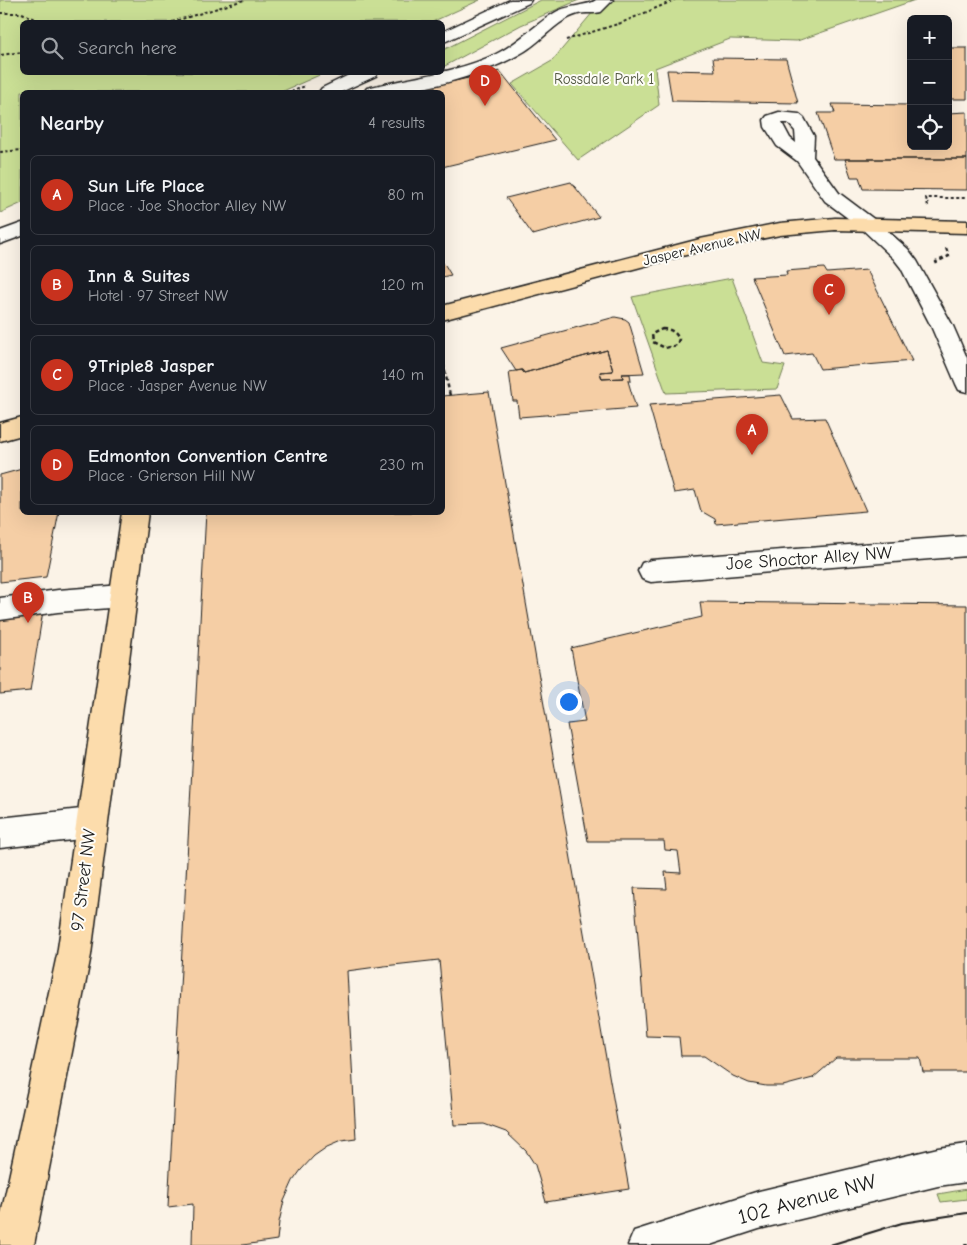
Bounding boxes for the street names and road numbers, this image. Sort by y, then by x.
street label: Jasper Avenue NW [641,225,763,269]
street label: Joe Shoctor Alley NW [725,542,893,575]
street label: 97 Street NW [67,827,100,932]
street label: 102 Avenue NW [735,1169,879,1229]

